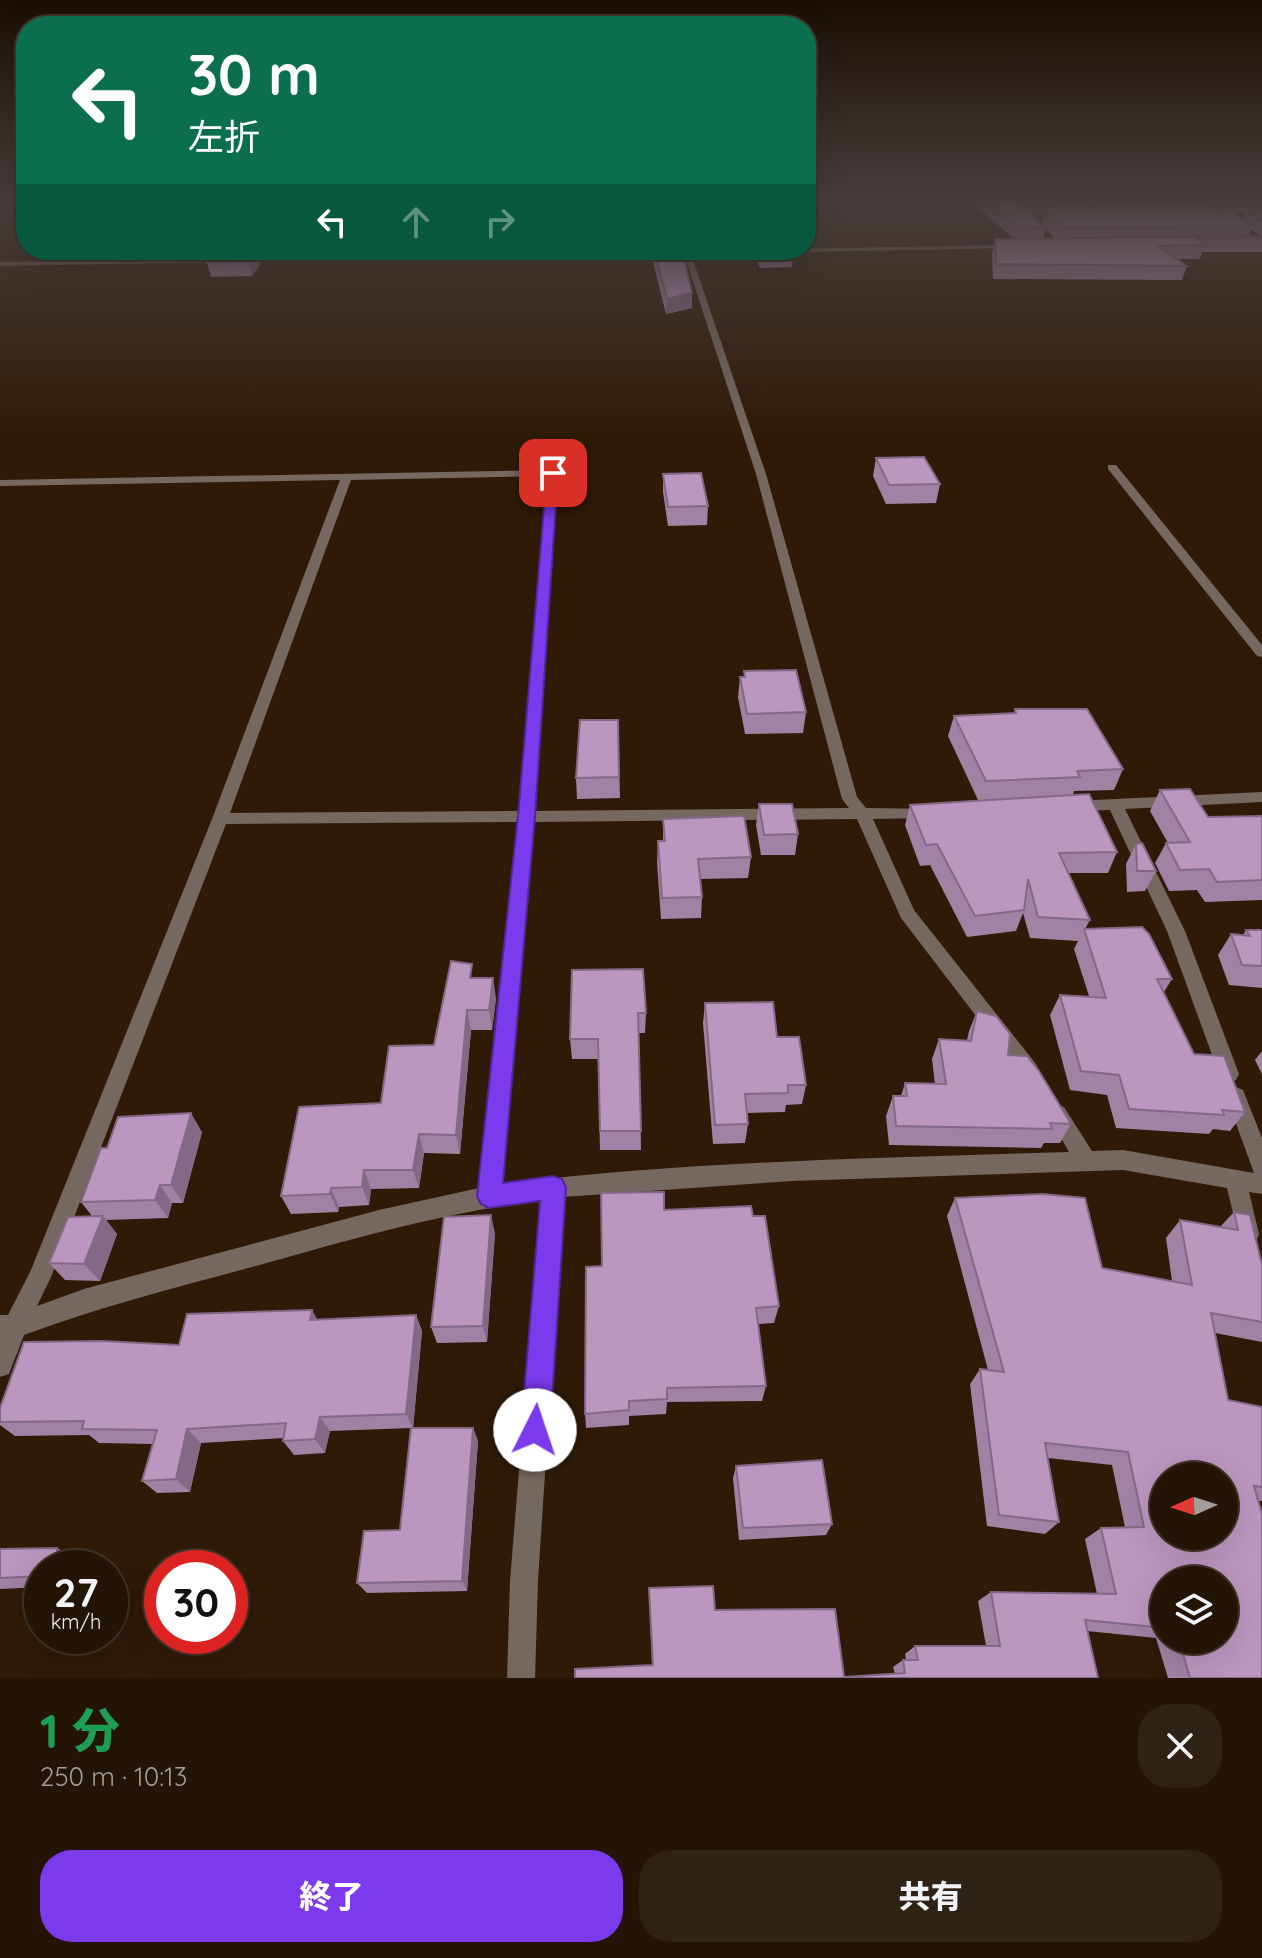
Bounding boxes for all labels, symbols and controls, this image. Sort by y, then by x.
text: 30 m [188,39,320,109]
icon: left [56,48,160,152]
text: 左折 [188,114,260,159]
icon: left [310,200,354,244]
icon: ahead [394,200,438,244]
icon: right [478,200,522,244]
pin [519,439,587,507]
icon: arrive [531,451,575,495]
position arrow [493,1388,577,1472]
north arrow [1150,1462,1238,1550]
map controls [1150,1462,1238,1654]
speed limit sign: 30 [144,1550,248,1654]
button: layers [1150,1566,1238,1654]
text: 27 [54,1567,98,1617]
text: km/h [51,1609,101,1634]
text: 1 分 [40,1700,120,1760]
button: close [1138,1704,1222,1788]
text: 250 m · 10:13 [40,1760,187,1793]
button: 終了 [40,1850,623,1942]
button: 共有 [639,1850,1222,1942]

